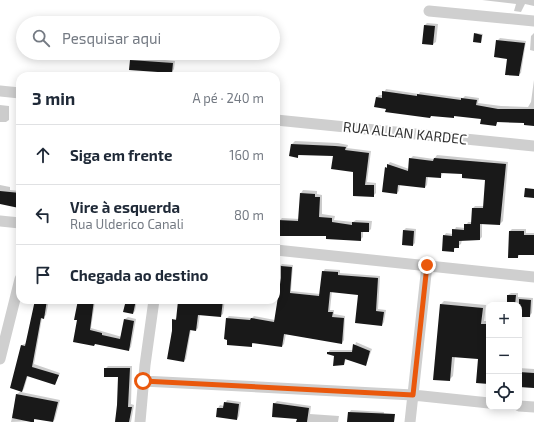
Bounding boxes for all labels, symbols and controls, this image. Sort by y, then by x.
search box [16,16,280,60]
icon: search [30,27,52,49]
text: Pesquisar aqui [62,29,161,47]
text: 3 min [32,88,75,108]
text: A pé · 240 m [193,90,264,106]
street label: RUA ALLAN KARDEC [342,118,468,147]
icon: ahead [32,144,54,166]
text: Siga em frente [70,146,172,164]
text: 160 m [229,147,264,163]
text: Vire à esquerda [70,198,180,216]
icon: left [32,204,54,226]
text: 80 m [234,207,264,223]
text: Rua Ulderico Canali [70,216,184,232]
route end [418,256,436,274]
icon: arrive [32,264,54,286]
text: Chegada ao destino [70,266,208,284]
map controls [486,302,522,410]
button: + [486,302,522,338]
button: − [486,338,522,374]
route start [134,372,152,390]
button: locate [486,374,522,410]

